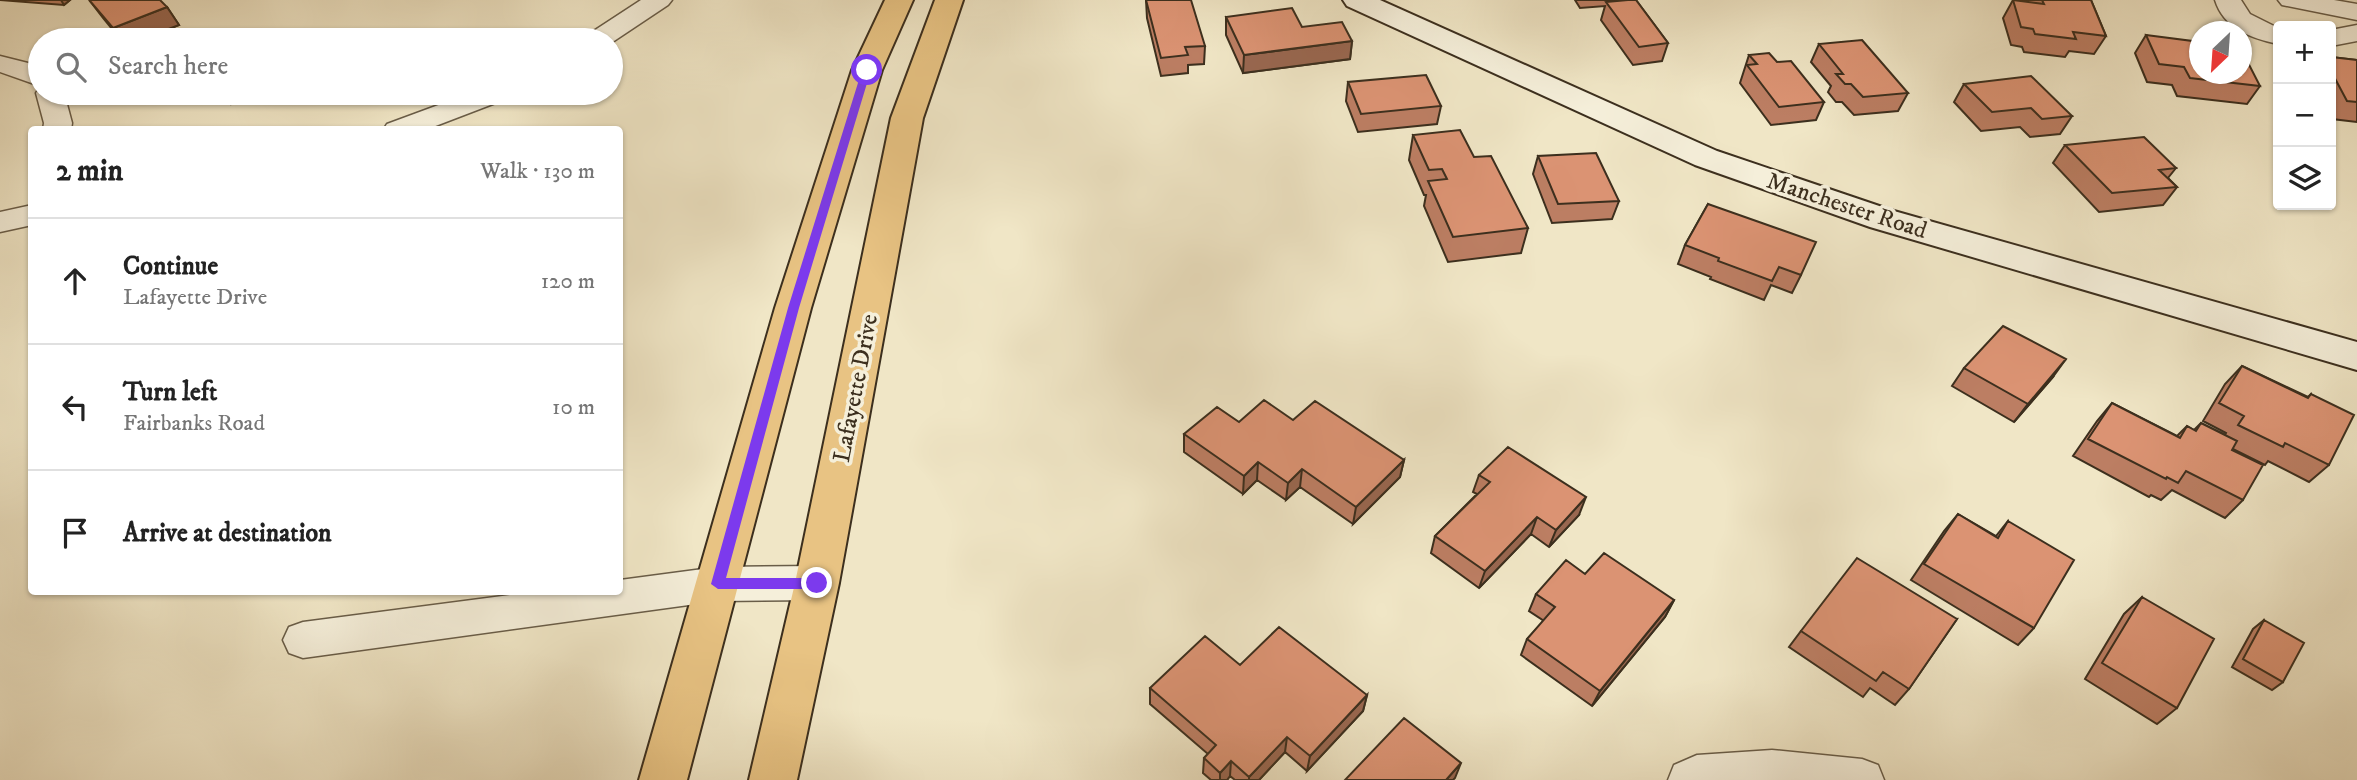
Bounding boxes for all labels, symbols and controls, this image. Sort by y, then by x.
north arrow [2189,21,2252,84]
map controls [2273,21,2336,210]
button: + [2273,21,2336,84]
search box [28,28,623,105]
icon: search [52,48,90,86]
text: Search here [108,50,228,83]
route start [851,54,882,85]
button: − [2273,84,2336,147]
button: layers [2273,147,2336,210]
text: 2 min [56,153,123,190]
text: Walk · 130 m [480,157,595,186]
street label: Manchester Road [1763,166,1931,246]
text: Continue [123,250,218,283]
icon: ahead [56,262,94,300]
text: 120 m [541,267,595,296]
text: Lafayette Drive [123,283,267,312]
street label: Lafayette Drive [827,311,885,465]
text: Turn left [123,376,217,409]
icon: left [56,388,94,426]
text: 10 m [552,393,595,422]
text: Fairbanks Road [123,409,265,438]
icon: arrive [56,514,94,552]
text: Arrive at destination [123,517,332,550]
route end [801,567,832,598]

